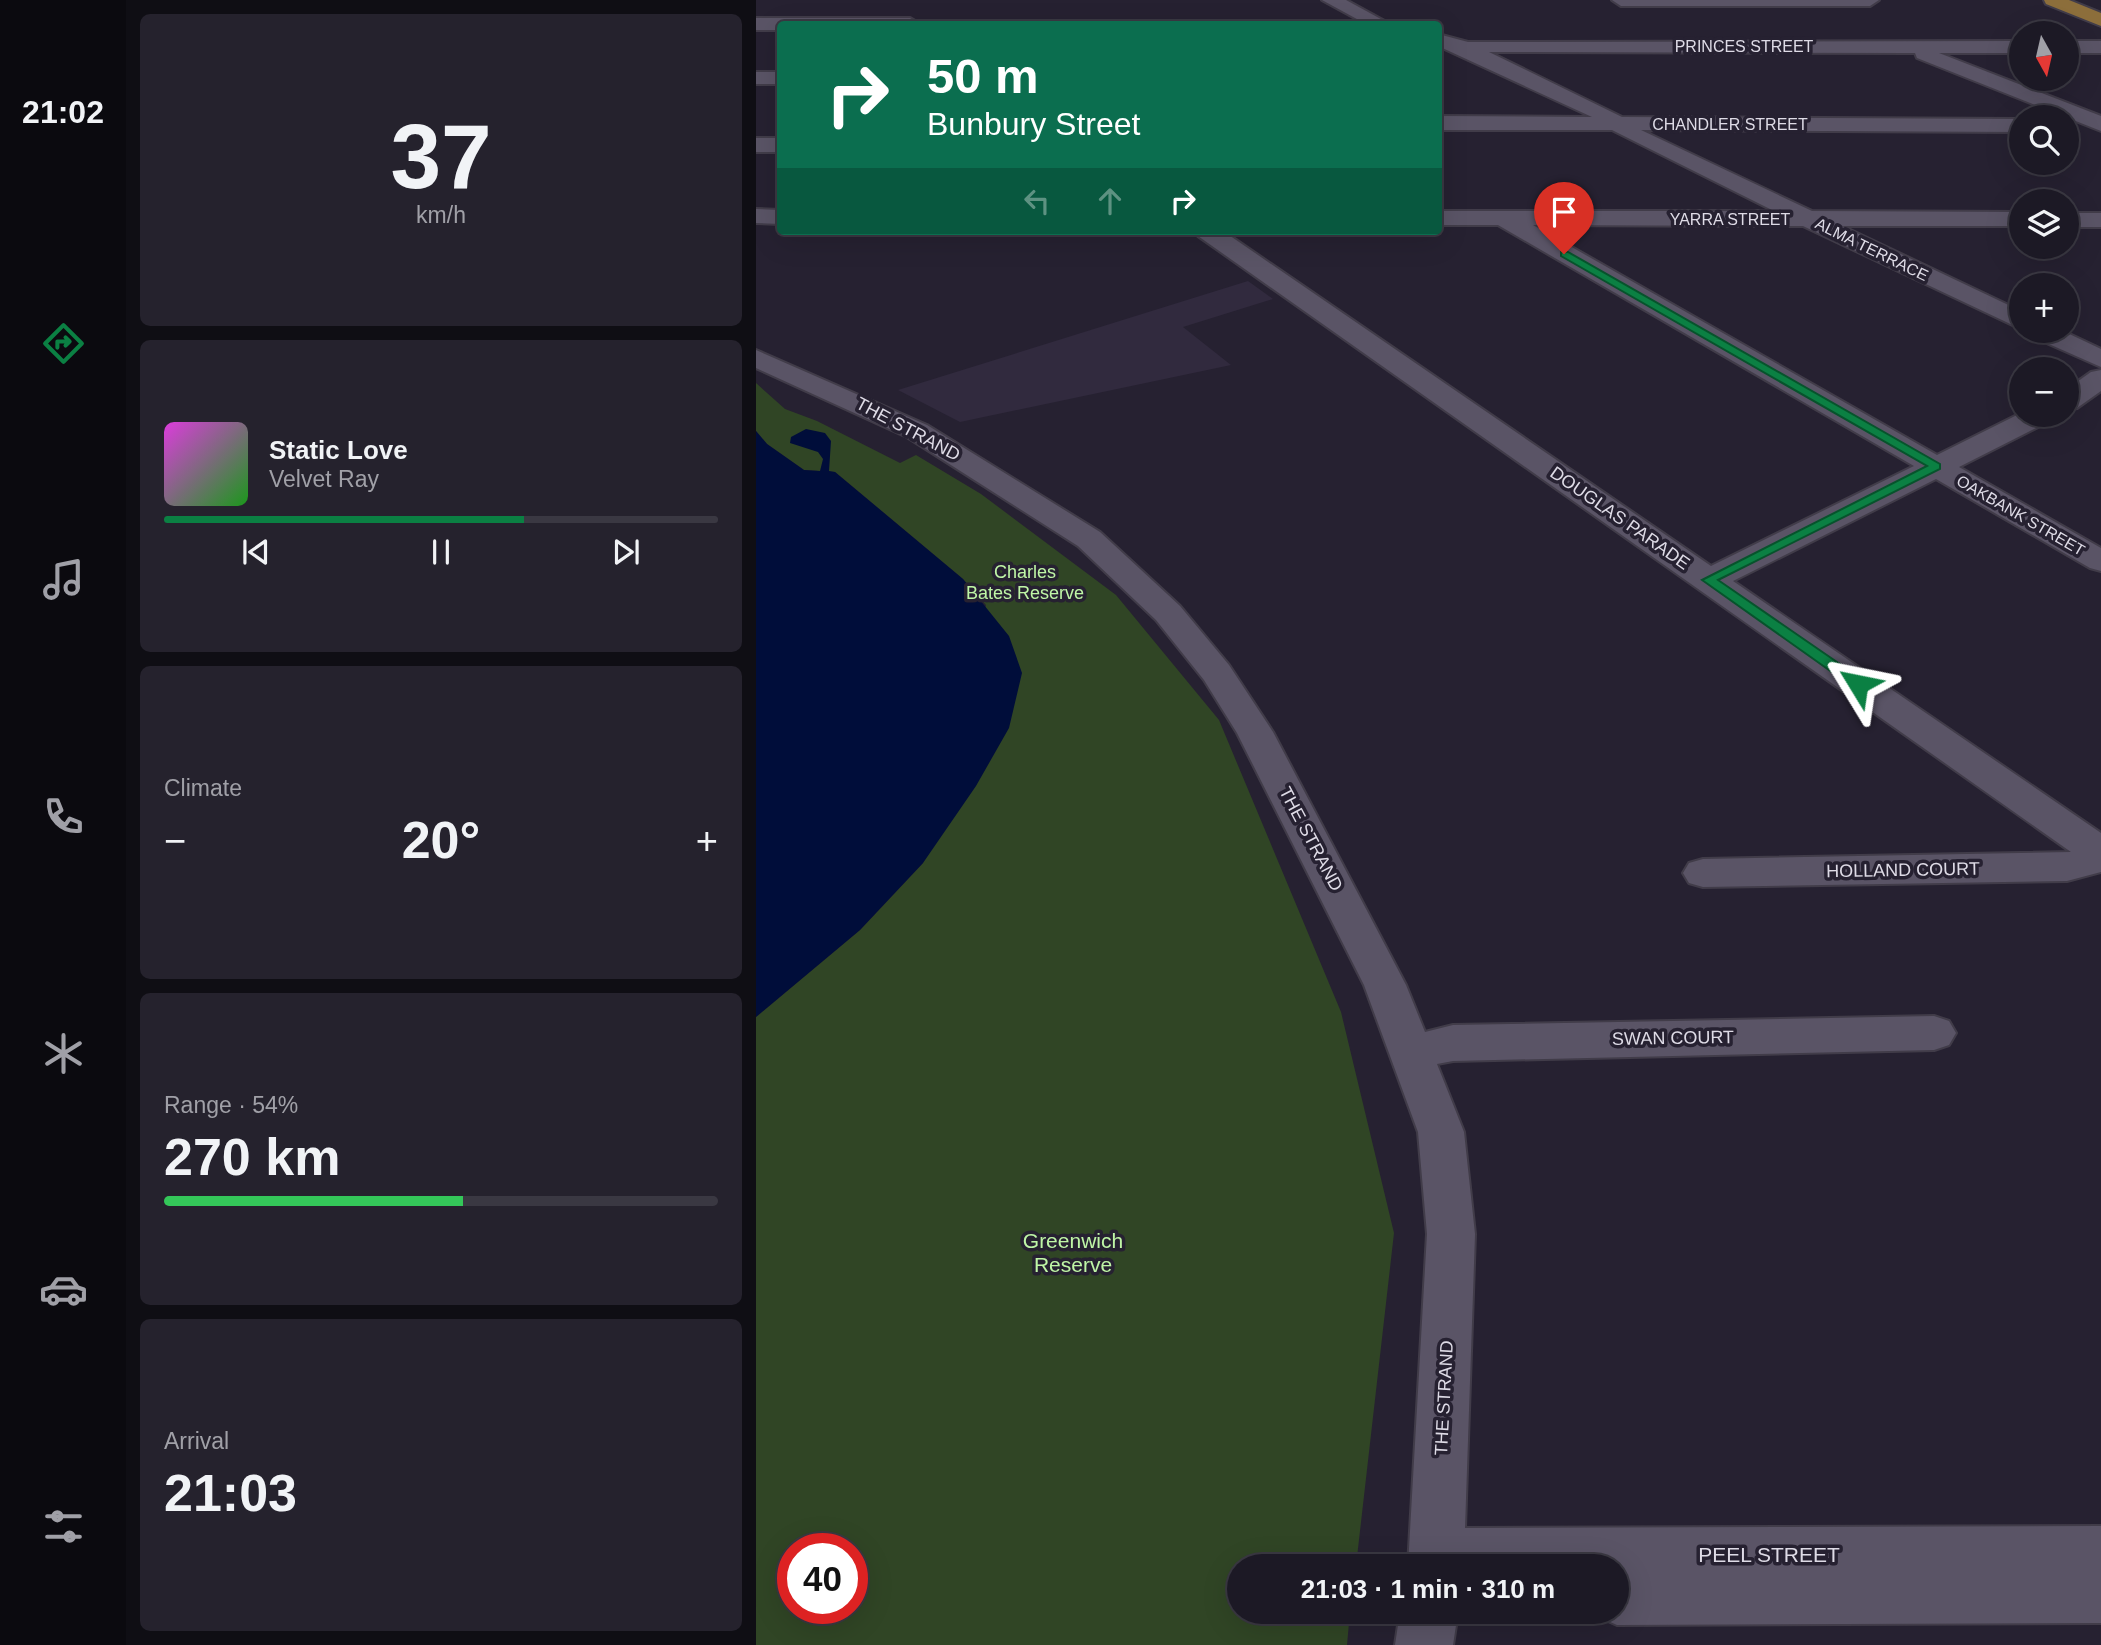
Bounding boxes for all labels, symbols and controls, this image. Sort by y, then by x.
north arrow [2009,21,2079,91]
map controls [2009,21,2079,427]
street label: PRINCES STREET [1675,38,1814,55]
icon: right [812,49,903,140]
text: 50 m [927,49,1039,103]
text: 21:02 [22,94,104,130]
button: search [2009,105,2079,175]
text: 37 [390,106,492,207]
text: Bunbury Street [927,106,1140,142]
street label: CHANDLER STREET [1652,116,1808,133]
icon: left [1018,182,1056,220]
icon: ahead [1091,182,1129,220]
icon: right [1164,182,1202,220]
pin [1534,182,1594,254]
button: layers [2009,189,2079,259]
icon: arrive [1545,193,1583,231]
text: km/h [416,202,466,228]
street label: YARRA STREET [1670,211,1791,228]
street label: ALMA TERRACE [1813,215,1931,284]
button: + [2009,273,2079,343]
icon: directions [39,319,88,368]
button: − [2009,357,2079,427]
street label: THE STRAND [853,393,963,465]
text: Static Love [269,435,408,465]
street label: DOUGLAS PARADE [1546,462,1694,574]
text: Velvet Ray [269,466,379,492]
street label: OAKBANK STREET [1954,472,2088,559]
icon: previous [237,533,275,571]
icon: pause [422,533,460,571]
icon: next [607,533,645,571]
icon: music [39,555,88,604]
park label: Charles Bates Reserve [966,562,1084,603]
position arrow [1821,647,1895,721]
text: Climate [164,775,242,801]
street label: THE STRAND [1275,784,1347,894]
icon: phone [39,792,88,841]
text: 20° [402,811,480,869]
text: − [164,820,186,862]
text: + [696,820,718,862]
street label: HOLLAND COURT [1826,859,1980,881]
street label: SWAN COURT [1612,1027,1734,1049]
icon: climate [39,1029,88,1078]
text: Range · 54% [164,1092,298,1118]
text: 270 km [164,1128,340,1186]
park label: Greenwich Reserve [1023,1229,1123,1276]
icon: car [39,1265,88,1314]
street label: THE STRAND [1431,1340,1457,1456]
text: Arrival [164,1428,229,1454]
text: 21:03 [164,1464,297,1522]
icon: filters [39,1502,88,1551]
speed limit sign: 40 [777,1533,868,1624]
street label: PEEL STREET [1698,1543,1840,1566]
text: 21:03 · 1 min · 310 m [1301,1574,1555,1604]

